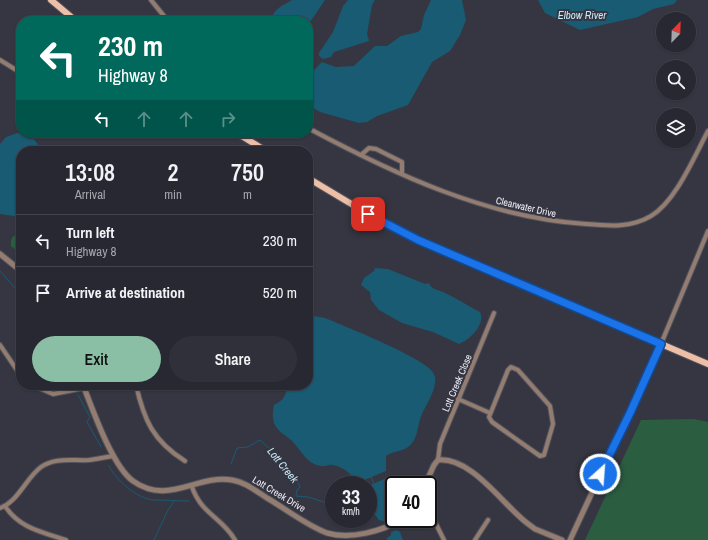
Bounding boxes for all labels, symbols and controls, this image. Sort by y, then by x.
water label: Elbow River [558,8,607,22]
north arrow [656,12,696,52]
map controls [656,12,696,148]
text: 230 m [98,27,163,65]
icon: left [32,32,84,84]
button: search [656,60,696,100]
text: Highway 8 [98,63,168,88]
icon: left [91,108,113,130]
icon: ahead [133,108,155,130]
icon: ahead [175,108,197,130]
icon: right [217,108,239,130]
button: layers [656,108,696,148]
text: 13:08 [65,156,115,188]
text: 2 [168,156,179,188]
text: 750 [231,156,264,188]
text: Arrival [75,186,105,203]
text: min [164,186,182,203]
text: m [243,186,252,203]
street label: Clearwater Drive [495,194,558,220]
pin [351,197,385,231]
icon: arrive [357,203,379,225]
text: Turn left [66,222,114,243]
icon: left [32,230,54,252]
text: 230 m [263,230,297,251]
text: Highway 8 [66,243,116,260]
icon: arrive [32,282,54,304]
text: Arrive at destination [66,282,185,303]
text: 520 m [263,282,297,303]
button: Exit [32,336,161,382]
button: Share [169,336,297,382]
street label: Lott Creek Close [439,352,475,414]
water label: Lott Creek [264,444,302,486]
position arrow [579,453,621,495]
street label: Lott Creek Drive [250,473,308,515]
speed limit sign: 40 [385,476,437,528]
text: 33 [342,483,360,510]
text: km/h [342,505,360,518]

